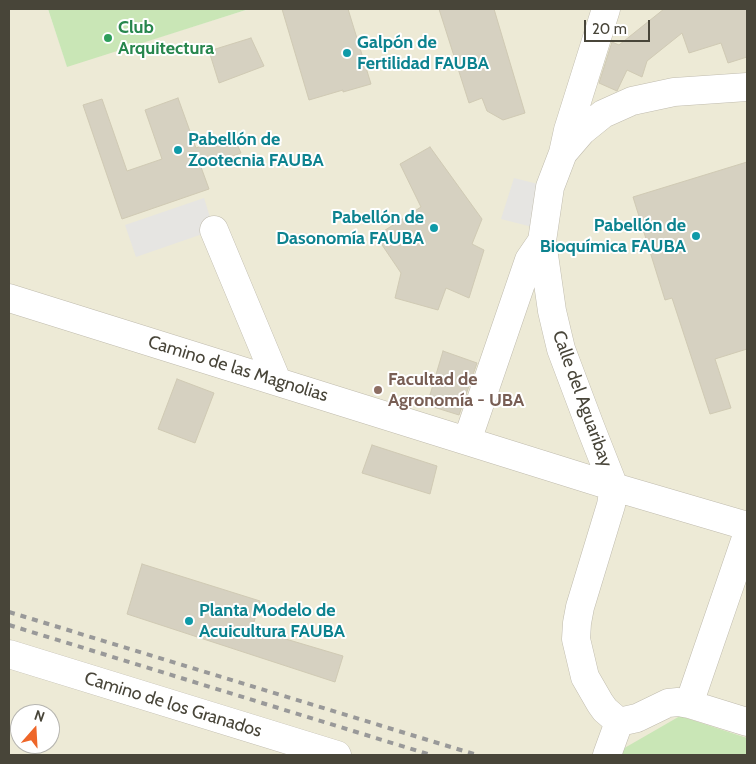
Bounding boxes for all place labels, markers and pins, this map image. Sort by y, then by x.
place label: Club Arquitectura [118,17,214,59]
marker: Club Arquitectura [102,32,114,44]
place label: Galpón de Fertilidad FAUBA [357,32,489,74]
marker: Galpón de Fertilidad FAUBA [341,47,353,59]
place label: Pabellón de Zootecnia FAUBA [188,129,324,172]
marker: Pabellón de Zootecnia FAUBA [172,144,184,156]
place label: Pabellón de Dasonomía FAUBA [276,207,424,250]
place label: Pabellón de Bioquímica FAUBA [540,215,686,258]
marker: Pabellón de Dasonomía FAUBA [428,222,440,234]
marker: Pabellón de Bioquímica FAUBA [690,230,702,242]
place label: Facultad de Agronomía - UBA [388,369,524,412]
marker: Facultad de Agronomía - UBA [372,384,384,396]
place label: Planta Modelo de Acuicultura FAUBA [199,600,345,642]
marker: Planta Modelo de Acuicultura FAUBA [183,615,195,627]

